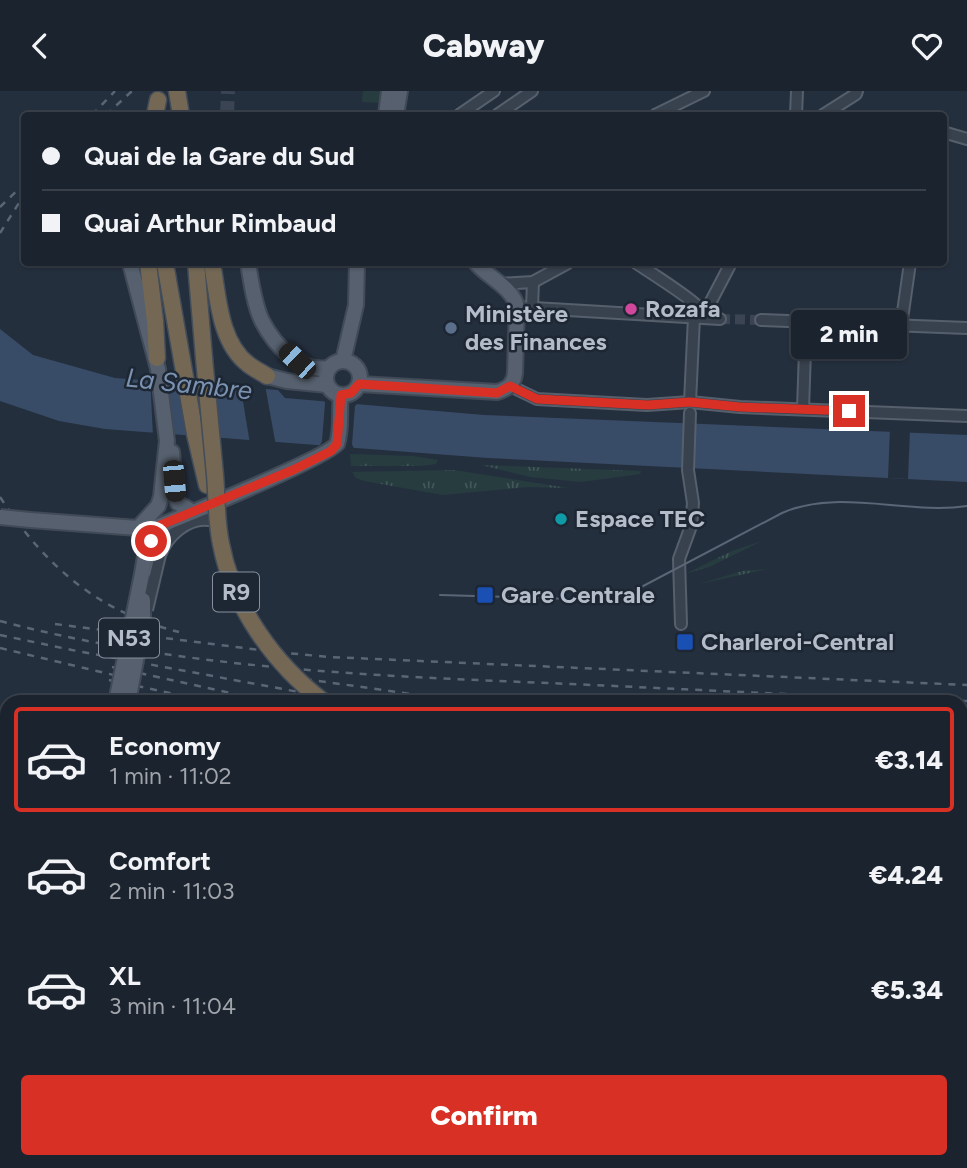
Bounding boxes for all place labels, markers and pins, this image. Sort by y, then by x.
place label: Rozafa [645,294,721,323]
place label: Ministère des Finances [465,299,607,356]
marker: Rozafa [623,301,639,317]
marker: Ministère des Finances [443,320,459,336]
place label: Espace TEC [575,504,705,533]
marker: Espace TEC [553,511,569,527]
place label: Gare Centrale [501,580,655,609]
marker: Gare Centrale [475,585,495,605]
place label: Charleroi-Central [701,627,894,656]
marker: Charleroi-Central [675,632,695,652]

